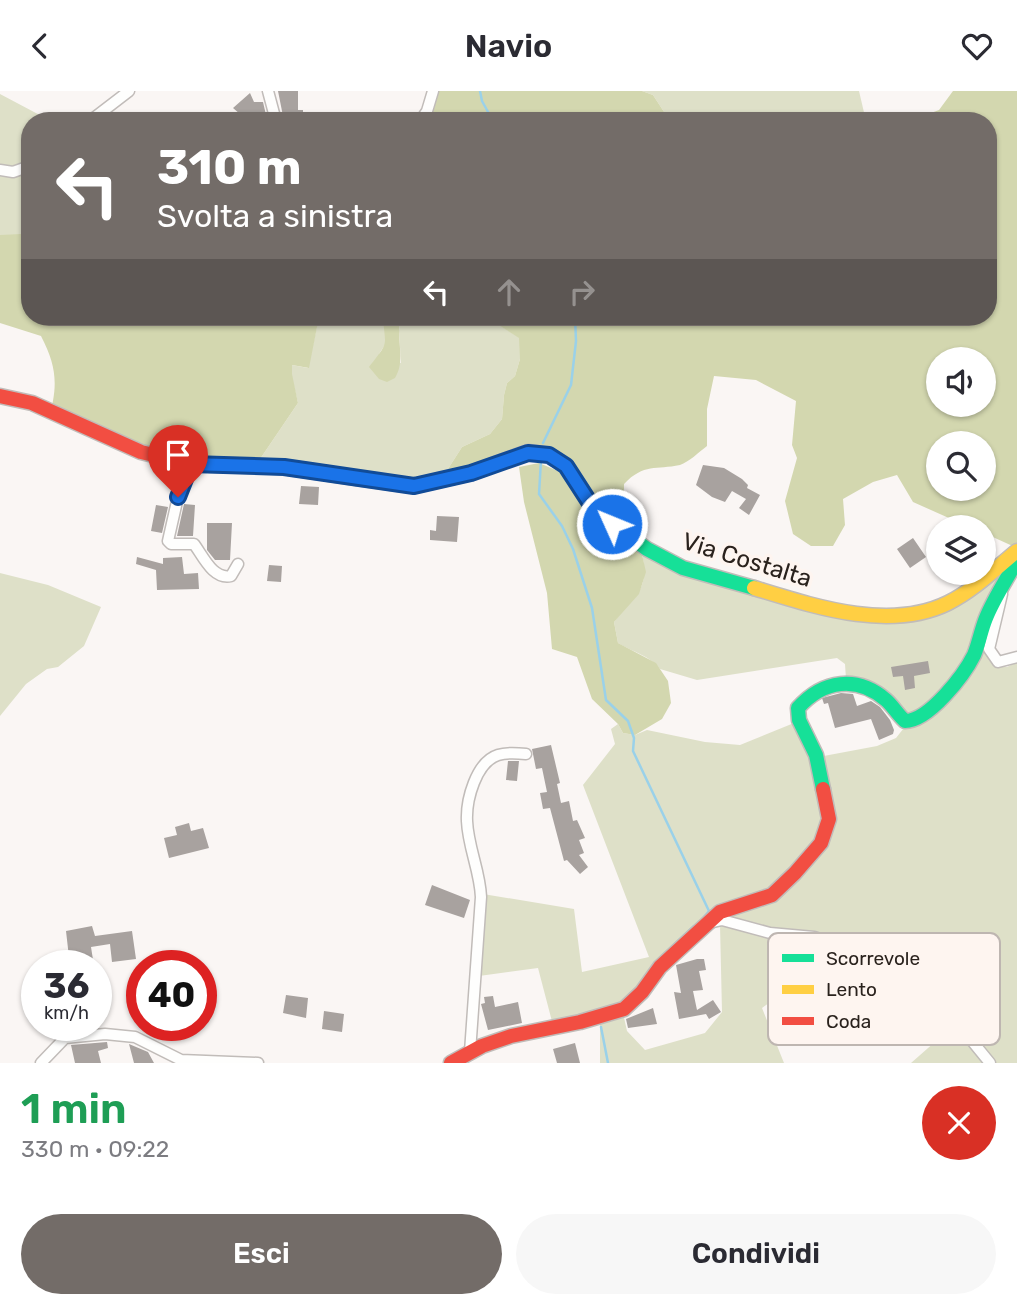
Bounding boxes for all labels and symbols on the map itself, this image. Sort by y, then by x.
pin [148,425,208,497]
position arrow [575,487,649,561]
street label: Via Costalta [679,527,815,593]
legend [768,933,1000,1045]
text: Scorrevole [826,947,920,970]
speed limit sign: 40 [126,950,217,1041]
text: Lento [826,978,877,1001]
text: Coda [826,1010,871,1033]

